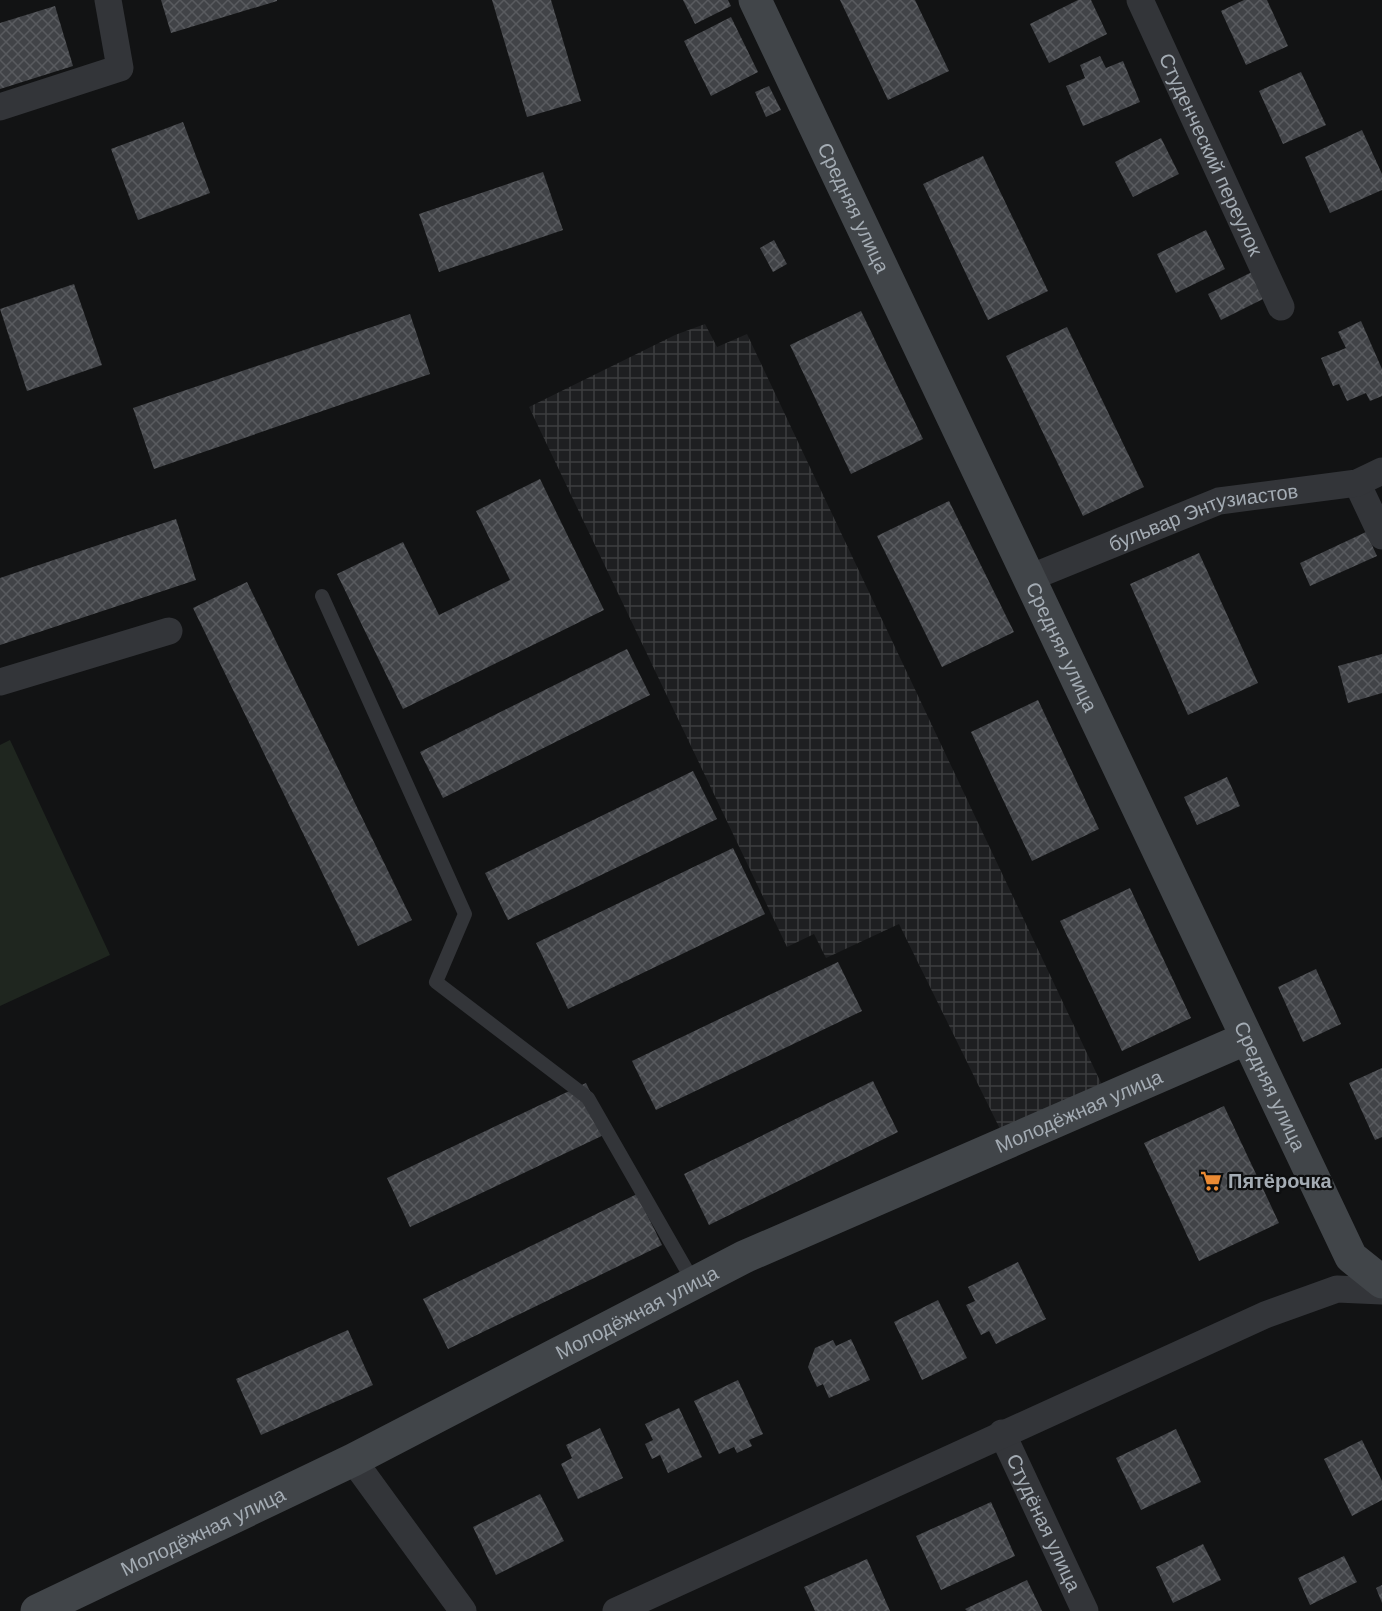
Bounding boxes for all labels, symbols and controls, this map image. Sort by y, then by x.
street label: Студенческий переулок [1153,49,1269,260]
street label: Средняя улица [812,139,896,278]
street label: бульвар Энтузиастов [1105,478,1300,557]
street label: Средняя улица [1020,578,1104,717]
street label: Средняя улица [1228,1017,1312,1156]
street label: Молодёжная улица [991,1063,1167,1159]
place label: Пятёрочка [1228,1168,1333,1194]
supermarket icon: Пятёрочка [1199,1169,1223,1193]
street label: Молодёжная улица [551,1259,723,1366]
street label: Студёная улица [1001,1450,1088,1597]
street label: Молодёжная улица [116,1481,290,1582]

